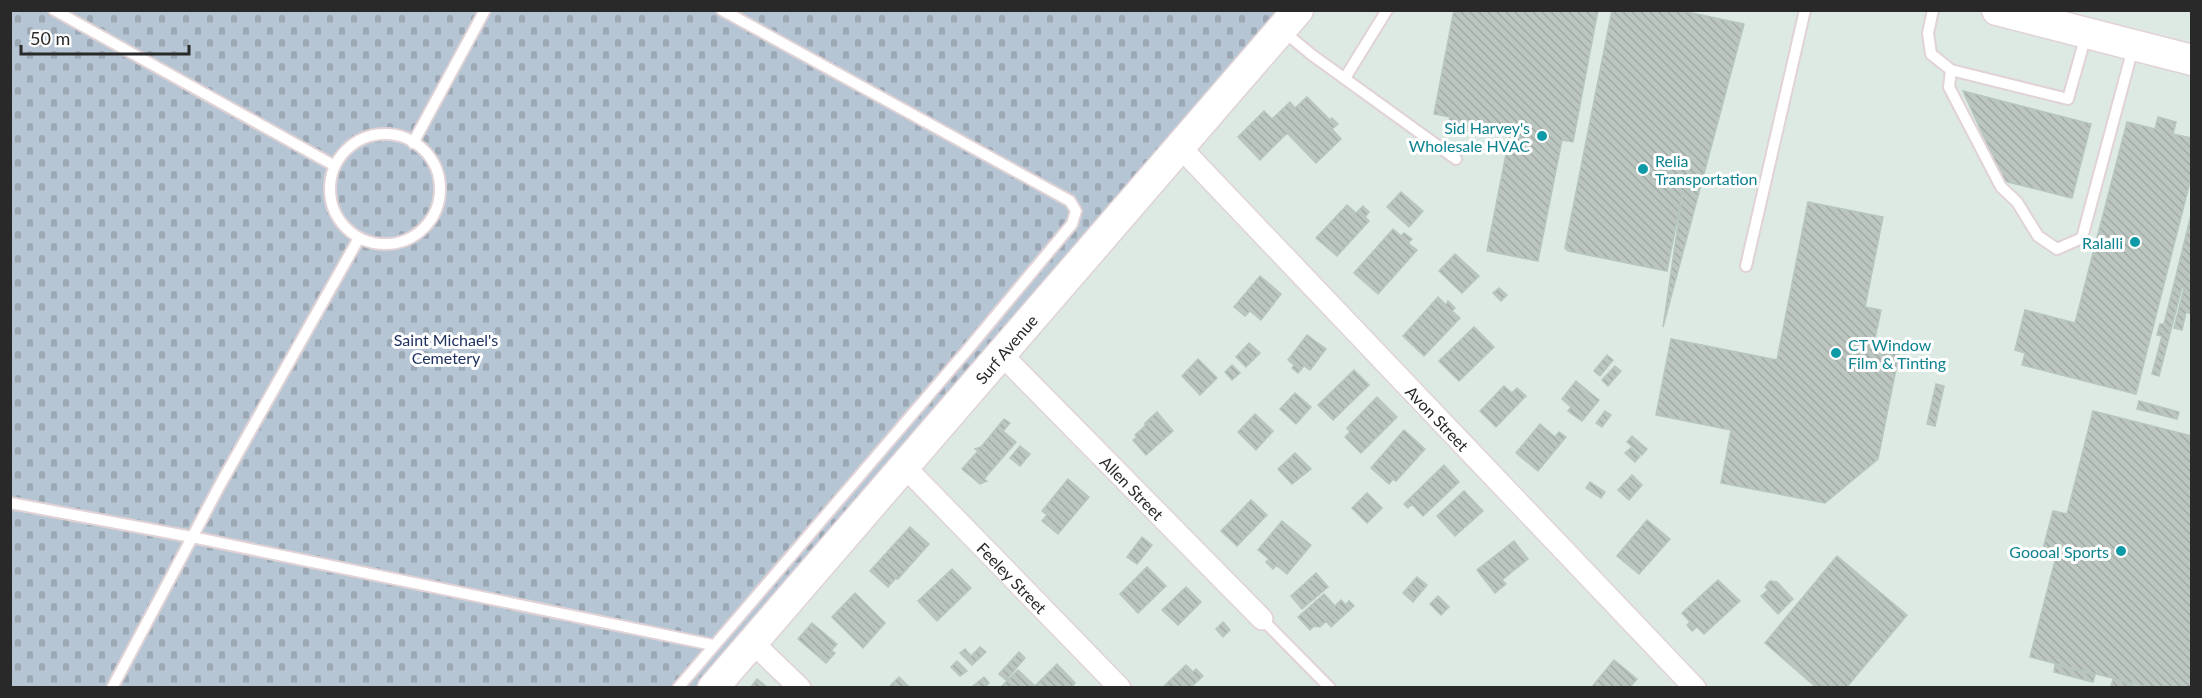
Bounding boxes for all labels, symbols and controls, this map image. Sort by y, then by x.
scale bar [21,18,189,56]
text: 50 m [30,27,70,49]
place label: Sid Harvey's Wholesale HVAC [1409,118,1530,155]
marker: Sid Harvey's Wholesale HVAC [1535,129,1549,143]
place label: Relia Transportation [1655,151,1758,188]
marker: Relia Transportation [1636,162,1650,176]
place label: Ralalli [2082,233,2123,252]
marker: Ralalli [2128,235,2142,249]
street label: Surf Avenue [971,310,1041,387]
park label: Saint Michael's Cemetery [394,330,498,367]
place label: CT Window Film & Tinting [1848,335,1946,372]
marker: CT Window Film & Tinting [1829,346,1843,360]
street label: Avon Street [1403,381,1473,455]
street label: Allen Street [1097,452,1168,524]
street label: Feeley Street [974,538,1051,617]
place label: Goooal Sports [2009,542,2109,561]
marker: Goooal Sports [2114,544,2128,558]

